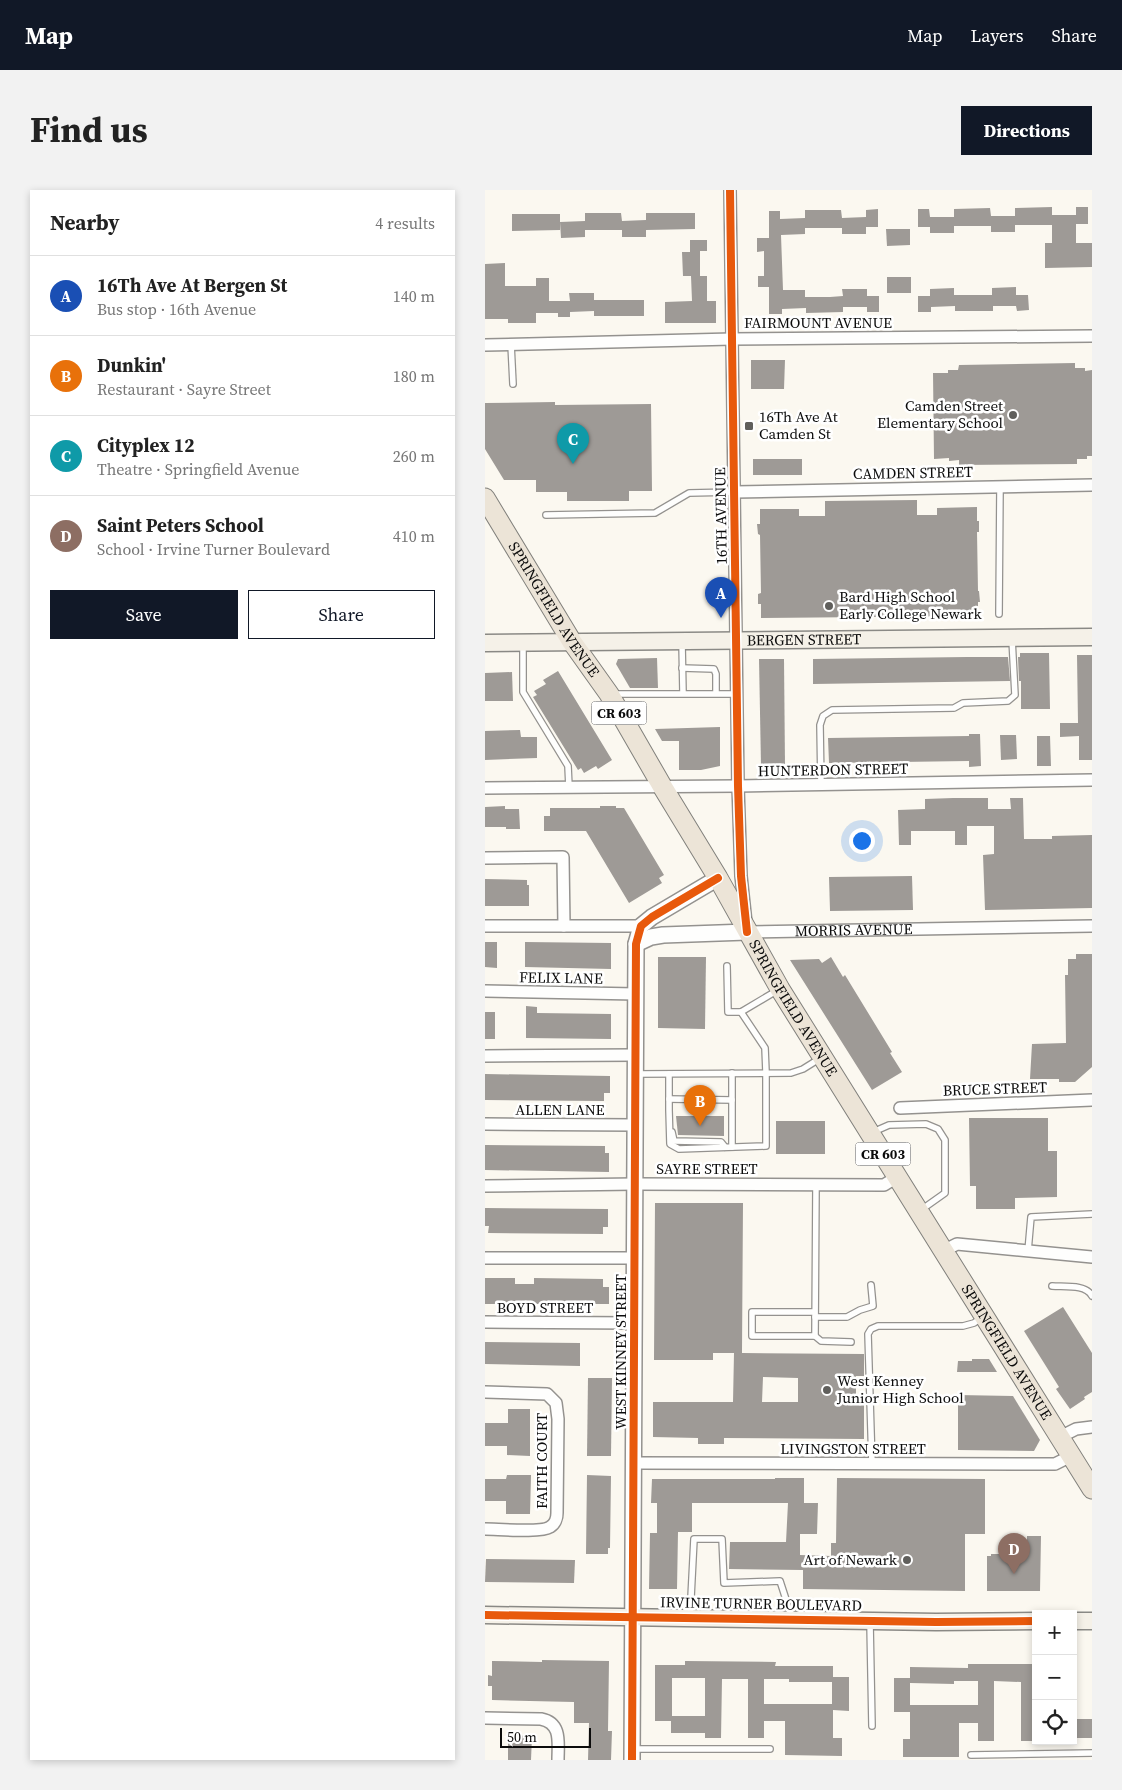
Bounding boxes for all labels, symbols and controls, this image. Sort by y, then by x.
text: Map [25,19,73,52]
text: Map [907,23,942,48]
text: Layers [970,23,1023,48]
text: Share [1051,23,1097,48]
text: Find us [30,106,148,154]
button: Directions [961,106,1092,155]
text: Nearby [50,208,120,237]
text: 4 results [375,212,435,234]
text: 16Th Ave At Bergen St [97,272,287,298]
text: A [61,285,71,307]
text: 140 m [393,285,435,307]
text: Bus stop · 16th Avenue [97,298,256,320]
street label: FAIRMOUNT AVENUE [744,312,892,333]
text: Dunkin' [97,352,166,378]
text: B [61,365,71,387]
text: 180 m [393,365,435,387]
text: Restaurant · Sayre Street [97,378,271,400]
place label: Camden Street Elementary School [877,395,1004,433]
place label: 16Th Ave At Camden St [759,406,838,444]
marker: Camden Street Elementary School [1007,409,1019,421]
marker: 16Th Ave At Camden St [743,420,755,432]
pin: C [557,423,589,464]
text: Cityplex 12 [97,432,194,458]
text: C [61,445,71,467]
text: 260 m [393,445,435,467]
text: Theatre · Springfield Avenue [97,458,299,480]
street label: CAMDEN STREET [853,461,973,484]
street label: 16TH AVENUE [709,467,732,565]
text: Saint Peters School [97,512,264,538]
text: D [60,525,72,547]
text: 410 m [393,525,435,547]
text: School · Irvine Turner Boulevard [97,538,330,560]
street label: SPRINGFIELD AVENUE [504,538,605,681]
pin: A [705,577,737,618]
place label: Bard High School Early College Newark [839,586,982,624]
button: Save [50,590,238,639]
button: Share [248,590,435,639]
marker: Bard High School Early College Newark [823,600,835,612]
street label: BERGEN STREET [746,628,861,650]
road number: CR 603 [591,702,647,724]
street label: HUNTERDON STREET [758,758,908,781]
your location [849,828,875,854]
street label: MORRIS AVENUE [795,918,913,941]
street label: SPRINGFIELD AVENUE [744,935,843,1080]
street label: FELIX LANE [519,966,603,989]
street label: BRUCE STREET [942,1076,1047,1101]
pin: B [684,1085,716,1126]
street label: ALLEN LANE [515,1099,605,1120]
road number: CR 603 [855,1142,911,1166]
street label: SAYRE STREET [656,1158,758,1179]
street label: WEST KINNEY STREET [610,1274,631,1430]
street label: SPRINGFIELD AVENUE [957,1280,1057,1424]
street label: BOYD STREET [497,1297,593,1318]
place label: West Kenney Junior High School [836,1370,964,1408]
marker: West Kenney Junior High School [821,1384,833,1396]
street label: FAITH COURT [531,1413,552,1509]
street label: LIVINGSTON STREET [780,1438,926,1459]
pin: D [998,1533,1030,1574]
place label: Art of Newark [803,1549,898,1570]
marker: Art of Newark [901,1554,913,1566]
street label: IRVINE TURNER BOULEVARD [660,1591,862,1616]
map controls [1032,1610,1077,1745]
button: + [1032,1610,1077,1655]
button: − [1032,1655,1077,1700]
button: locate [1032,1700,1077,1745]
scale bar [500,1725,591,1748]
text: 50 m [507,1727,537,1747]

